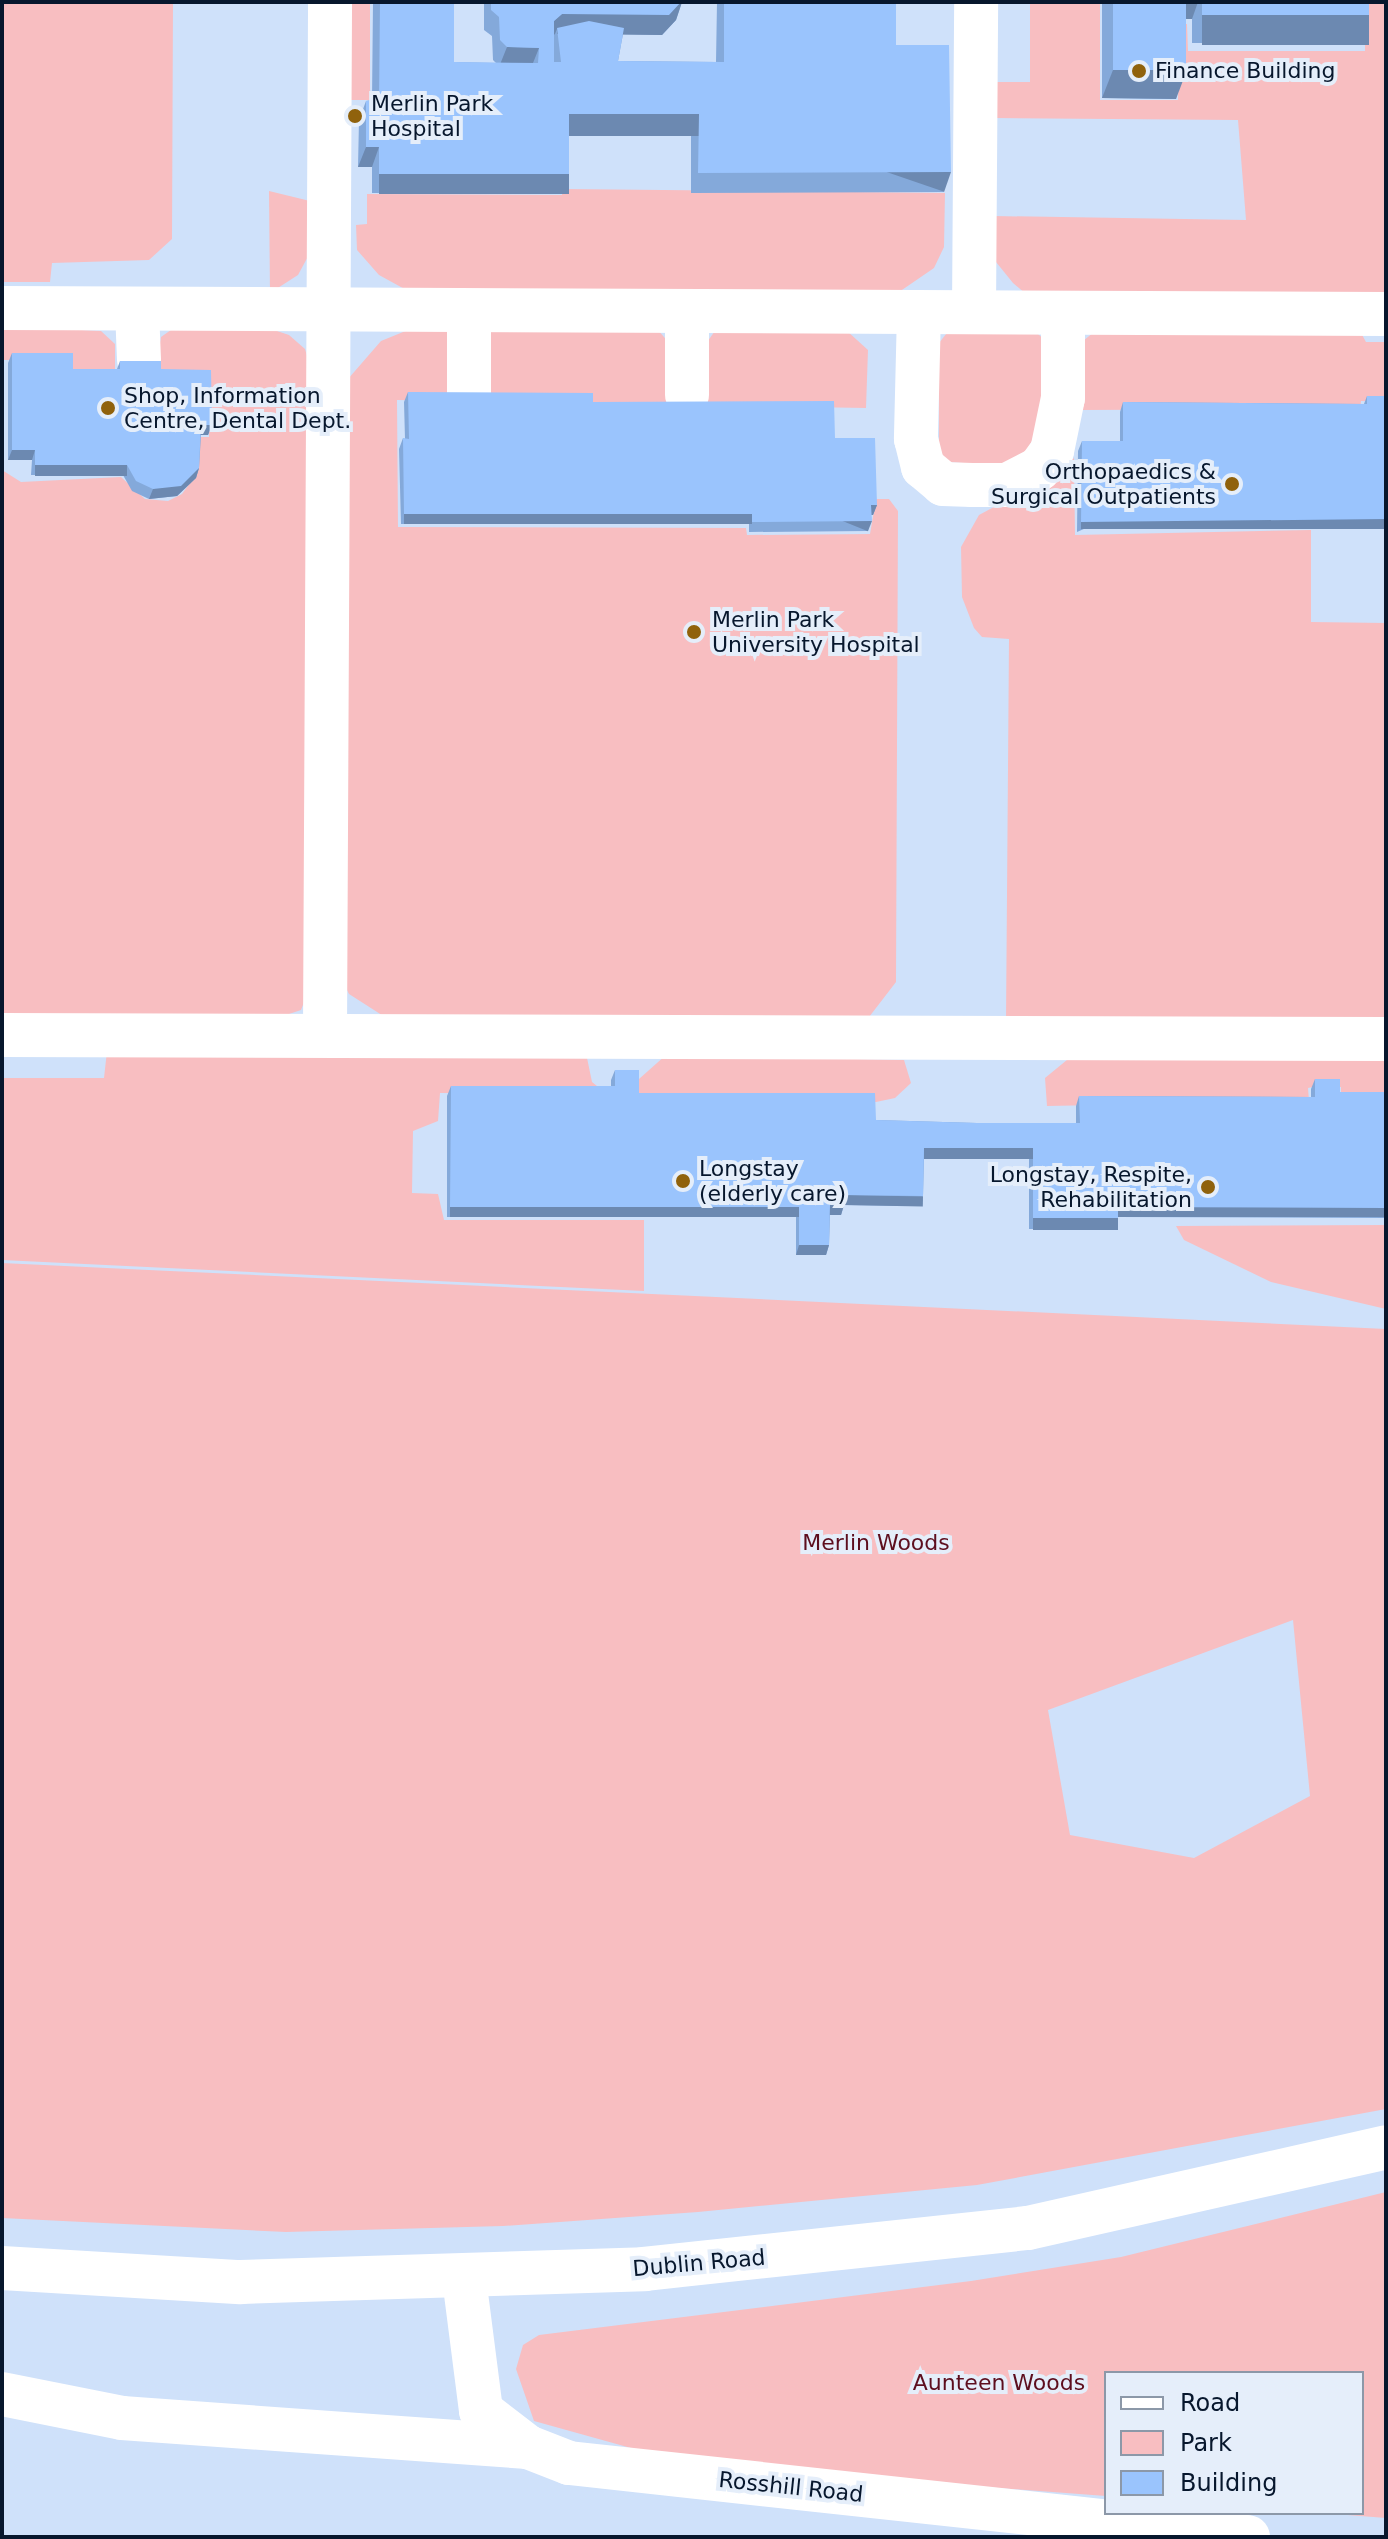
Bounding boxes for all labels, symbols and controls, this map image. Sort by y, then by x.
place label: Finance Building [1155,58,1335,84]
marker: Finance Building [1130,62,1148,80]
place label: Merlin Park Hospital [371,90,493,142]
marker: Merlin Park Hospital [346,107,364,125]
place label: Shop, Information Centre, Dental Dept. [124,382,351,434]
marker: Shop, Information Centre, Dental Dept. [99,399,117,417]
place label: Orthopaedics & Surgical Outpatients [991,458,1216,510]
marker: Orthopaedics & Surgical Outpatients [1223,475,1241,493]
place label: Merlin Park University Hospital [712,606,920,658]
marker: Merlin Park University Hospital [683,621,705,643]
place label: Longstay (elderly care) [699,1155,846,1206]
place label: Longstay, Respite, Rehabilitation [990,1161,1192,1212]
marker: Longstay (elderly care) [674,1172,692,1190]
marker: Longstay, Respite, Rehabilitation [1199,1178,1217,1196]
park label: Merlin Woods [802,1530,950,1556]
street label: Dublin Road [631,2244,767,2282]
park label: Aunteen Woods [913,2370,1085,2396]
legend [1104,2371,1364,2515]
text: Road [1180,2389,1240,2417]
text: Park [1180,2429,1232,2457]
street label: Rosshill Road [717,2466,865,2508]
text: Building [1180,2469,1277,2497]

